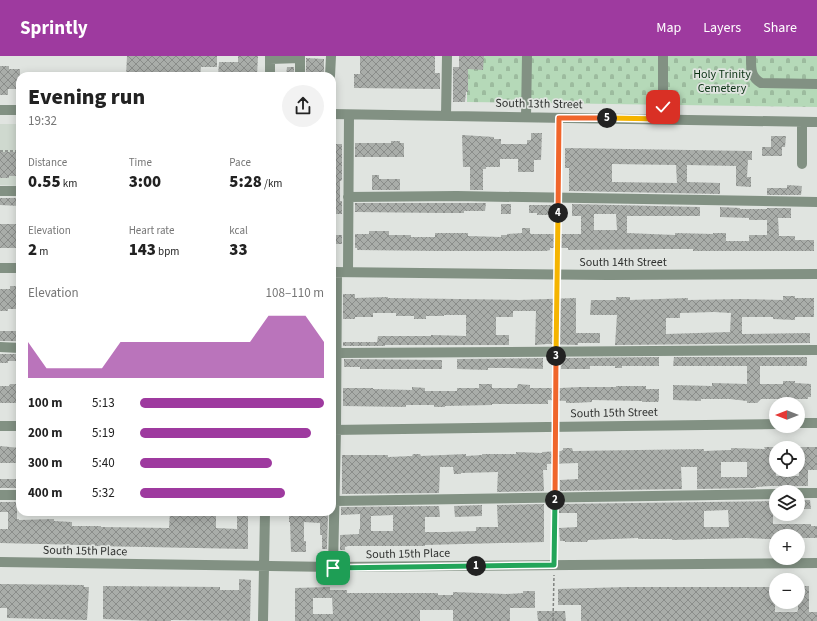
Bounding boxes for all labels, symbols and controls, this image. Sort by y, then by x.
text: Sprintly [20,15,88,42]
text: Map [656,18,681,38]
text: Layers [703,18,741,38]
text: Share [763,18,797,38]
park label: Holy Trinity Cemetery [693,66,751,97]
text: Evening run [28,81,145,113]
button: share [282,85,324,127]
pin [646,90,680,124]
street label: South 13th Street [495,95,583,113]
icon: check [652,96,674,118]
pin: 5 [597,108,617,128]
text: 5 [604,110,610,125]
text: 19:32 [28,112,57,130]
text: Distance [28,155,67,170]
text: Time [129,155,152,170]
text: Pace [229,155,251,170]
text: 0.55 [28,170,61,194]
text: 3:00 [129,170,161,194]
text: 5:28 [229,170,262,194]
text: km [61,176,77,191]
text: /km [262,176,282,191]
pin: 4 [548,203,568,223]
text: 4 [555,205,561,220]
text: Elevation [28,223,71,238]
text: Heart rate [129,223,174,238]
text: kcal [229,223,248,238]
text: 2 [28,238,37,262]
text: 143 [129,238,156,262]
text: 33 [229,238,247,262]
text: m [37,244,48,259]
text: bpm [156,244,179,259]
street label: South 14th Street [579,254,667,271]
text: Elevation [28,284,79,302]
text: 108–110 m [266,284,324,302]
pin: 3 [546,346,566,366]
text: 3 [553,348,559,363]
text: 100 m [28,394,62,412]
text: 5:13 [92,394,115,412]
north arrow [769,397,805,433]
map controls [769,397,805,609]
street label: South 15th Street [570,404,658,422]
text: 200 m [28,424,62,442]
text: 5:19 [92,424,115,442]
button: locate [769,441,805,477]
text: 300 m [28,454,62,472]
text: 5:40 [92,454,115,472]
text: 400 m [28,484,62,502]
text: 5:32 [92,484,115,502]
button: layers [769,485,805,521]
pin: 2 [545,490,565,510]
text: 2 [552,492,558,507]
button: + [769,529,805,565]
street label: South 15th Place [43,542,127,560]
street label: South 15th Place [366,545,450,563]
pin [316,551,350,585]
pin: 1 [466,556,486,576]
icon: arrive [322,557,344,579]
text: 1 [473,558,479,573]
button: − [769,573,805,609]

